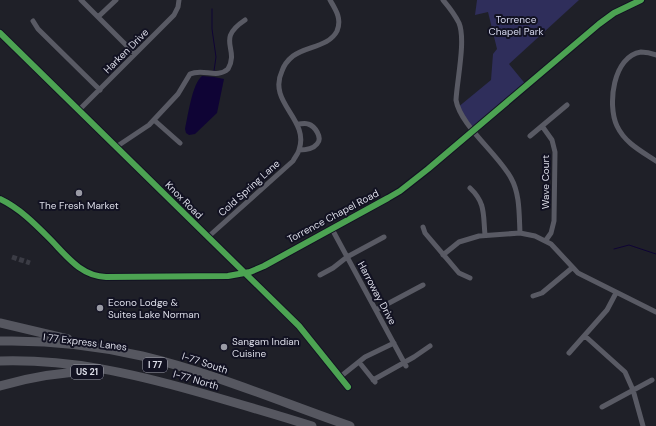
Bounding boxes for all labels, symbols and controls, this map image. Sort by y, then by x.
park label: Torrence Chapel Park [489,13,543,38]
street label: Harken Drive [101,26,151,76]
street label: Wave Court [539,155,552,209]
street label: Cold Spring Lane [215,157,283,219]
street label: Knox Road [162,178,206,222]
street label: Torrence Chapel Road [285,186,381,246]
marker: The Fresh Market [74,188,84,198]
place label: The Fresh Market [39,199,119,212]
street label: Harroway Drive [355,259,399,327]
place label: Econo Lodge & Suites Lake Norman [108,296,200,321]
marker: Econo Lodge & Suites Lake Norman [95,303,105,313]
street label: I 77 Express Lanes [42,330,128,354]
place label: Sangam Indian Cuisine [232,335,300,360]
marker: Sangam Indian Cuisine [219,342,229,352]
street label: I-77 South [180,349,230,377]
road number: I 77 [143,358,167,372]
road number: US 21 [71,365,103,379]
street label: I-77 North [172,367,220,393]

